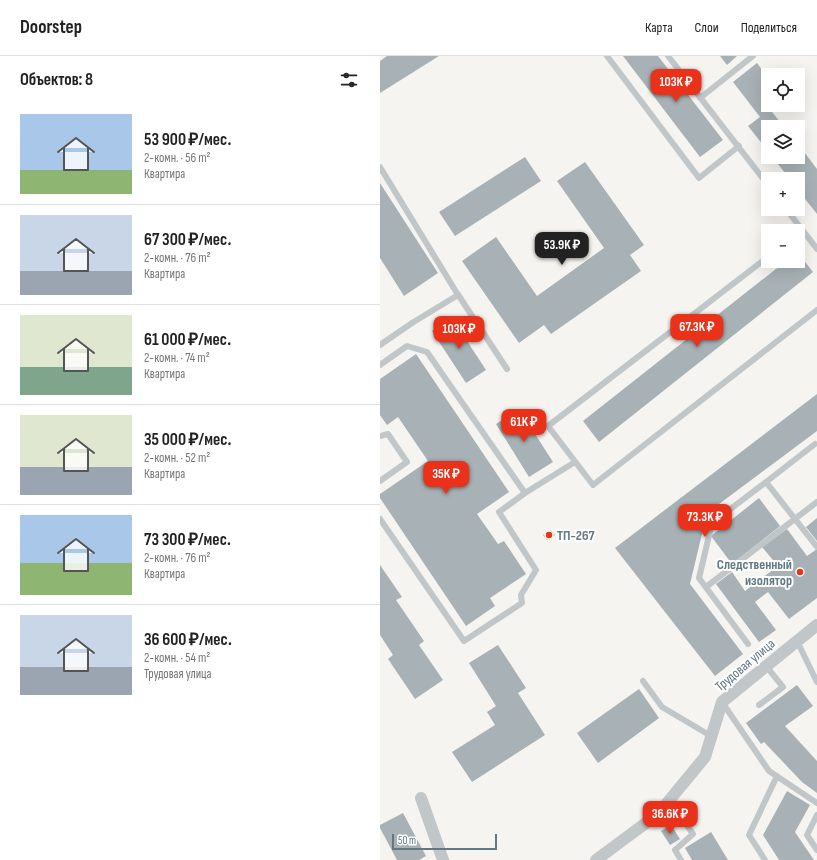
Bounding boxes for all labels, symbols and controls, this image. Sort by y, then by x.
text: Doorstep [20,16,82,39]
text: Карта [645,19,673,36]
text: Слои [695,19,719,36]
text: Поделиться [741,19,797,36]
map controls [761,68,805,268]
button: locate [761,68,805,112]
icon: filters [338,69,360,91]
pin: 103K ₽ [643,69,709,103]
text: Объектов: 8 [20,70,93,90]
text: 103K ₽ [659,74,693,90]
button: layers [761,120,805,164]
icon: home [52,130,100,178]
text: 53 900 ₽/мес. [144,130,231,150]
text: 2-комн. · 56 m² [144,150,211,166]
text: Квартира [144,166,185,182]
button: + [761,172,805,216]
button: − [761,224,805,268]
text: 67 300 ₽/мес. [144,230,231,250]
icon: home [52,231,100,279]
pin: 53.9K ₽ [525,232,599,266]
text: 53.9K ₽ [544,237,580,253]
text: 2-комн. · 76 m² [144,250,211,266]
text: Квартира [144,266,185,282]
pin: 67.3K ₽ [660,314,734,348]
pin: 103K ₽ [426,316,492,350]
text: 67.3K ₽ [679,319,715,335]
text: 103K ₽ [442,321,476,337]
text: 61 000 ₽/мес. [144,330,231,350]
icon: home [52,331,100,379]
text: 2-комн. · 74 m² [144,350,210,366]
text: Квартира [144,366,185,382]
pin: 61K ₽ [496,409,552,443]
text: 61K ₽ [510,414,538,430]
text: 35 000 ₽/мес. [144,430,231,450]
icon: home [52,431,100,479]
text: 2-комн. · 52 m² [144,450,210,466]
pin: 35K ₽ [418,461,474,495]
text: Квартира [144,466,185,482]
text: 35K ₽ [432,466,460,482]
pin: 73.3K ₽ [668,504,742,538]
text: 73.3K ₽ [687,509,723,525]
place label: ТП-267 [557,527,596,544]
text: 73 300 ₽/мес. [144,530,231,550]
marker: ТП-267 [544,530,554,540]
icon: home [52,531,100,579]
text: 2-комн. · 76 m² [144,550,211,566]
place label: Следственный изолятор [717,556,792,589]
text: Квартира [144,566,185,582]
marker: Следственный изолятор [795,567,805,577]
text: 36 600 ₽/мес. [144,630,232,650]
icon: home [52,631,100,679]
street label: Трудовая улица [712,635,778,695]
text: 2-комн. · 54 m² [144,650,210,666]
text: Трудовая улица [144,666,212,682]
pin: 36.6K ₽ [633,801,707,835]
text: 36.6K ₽ [652,806,688,822]
scale bar [392,832,497,851]
text: 50 m [398,834,416,847]

